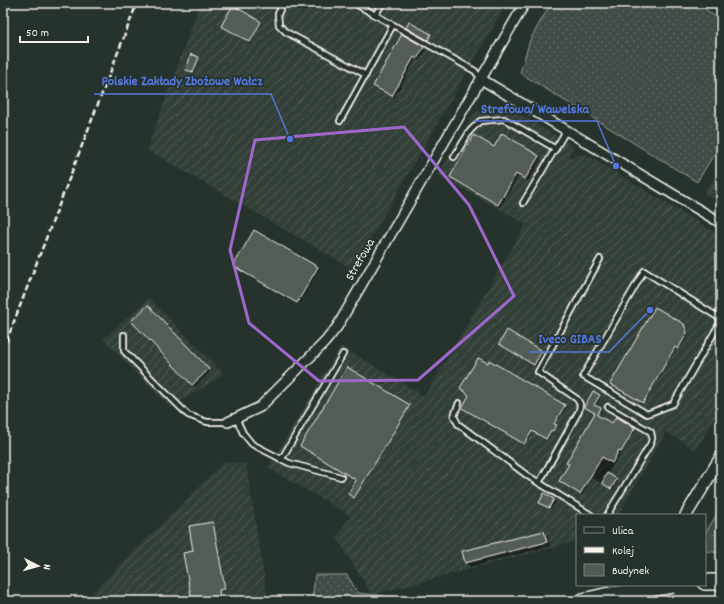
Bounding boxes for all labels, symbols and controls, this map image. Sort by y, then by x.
scale bar [20,18,88,44]
text: 50 m [26,25,49,42]
callout: Polskie Zakłady Zbożowe Wałcz [94,68,271,94]
text: Polskie Zakłady Zbożowe Wałcz [102,72,263,92]
callout: Strefowa/ Wawelska [473,95,597,121]
text: Strefowa/ Wawelska [481,100,590,120]
street label: Strefowa [341,235,381,285]
callout: Iveco GIBAS [530,326,609,352]
text: Iveco GIBAS [538,330,602,350]
legend [576,514,706,586]
text: Ulica [612,523,634,540]
text: Kolej [612,543,634,560]
north arrow [18,546,58,586]
text: N [38,563,54,571]
text: Budynek [612,563,649,580]

